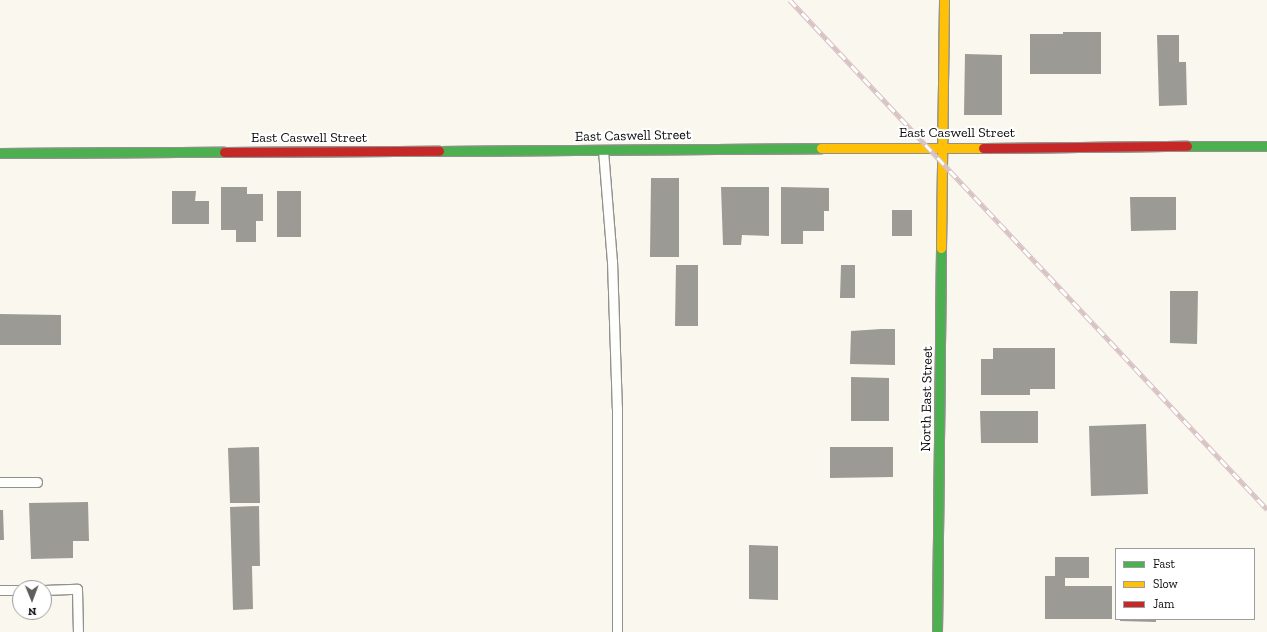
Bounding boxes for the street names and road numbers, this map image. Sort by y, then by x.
street label: East Caswell Street [899,125,1015,141]
street label: East Caswell Street [575,127,691,145]
street label: East Caswell Street [251,130,367,146]
street label: North East Street [918,346,936,452]

